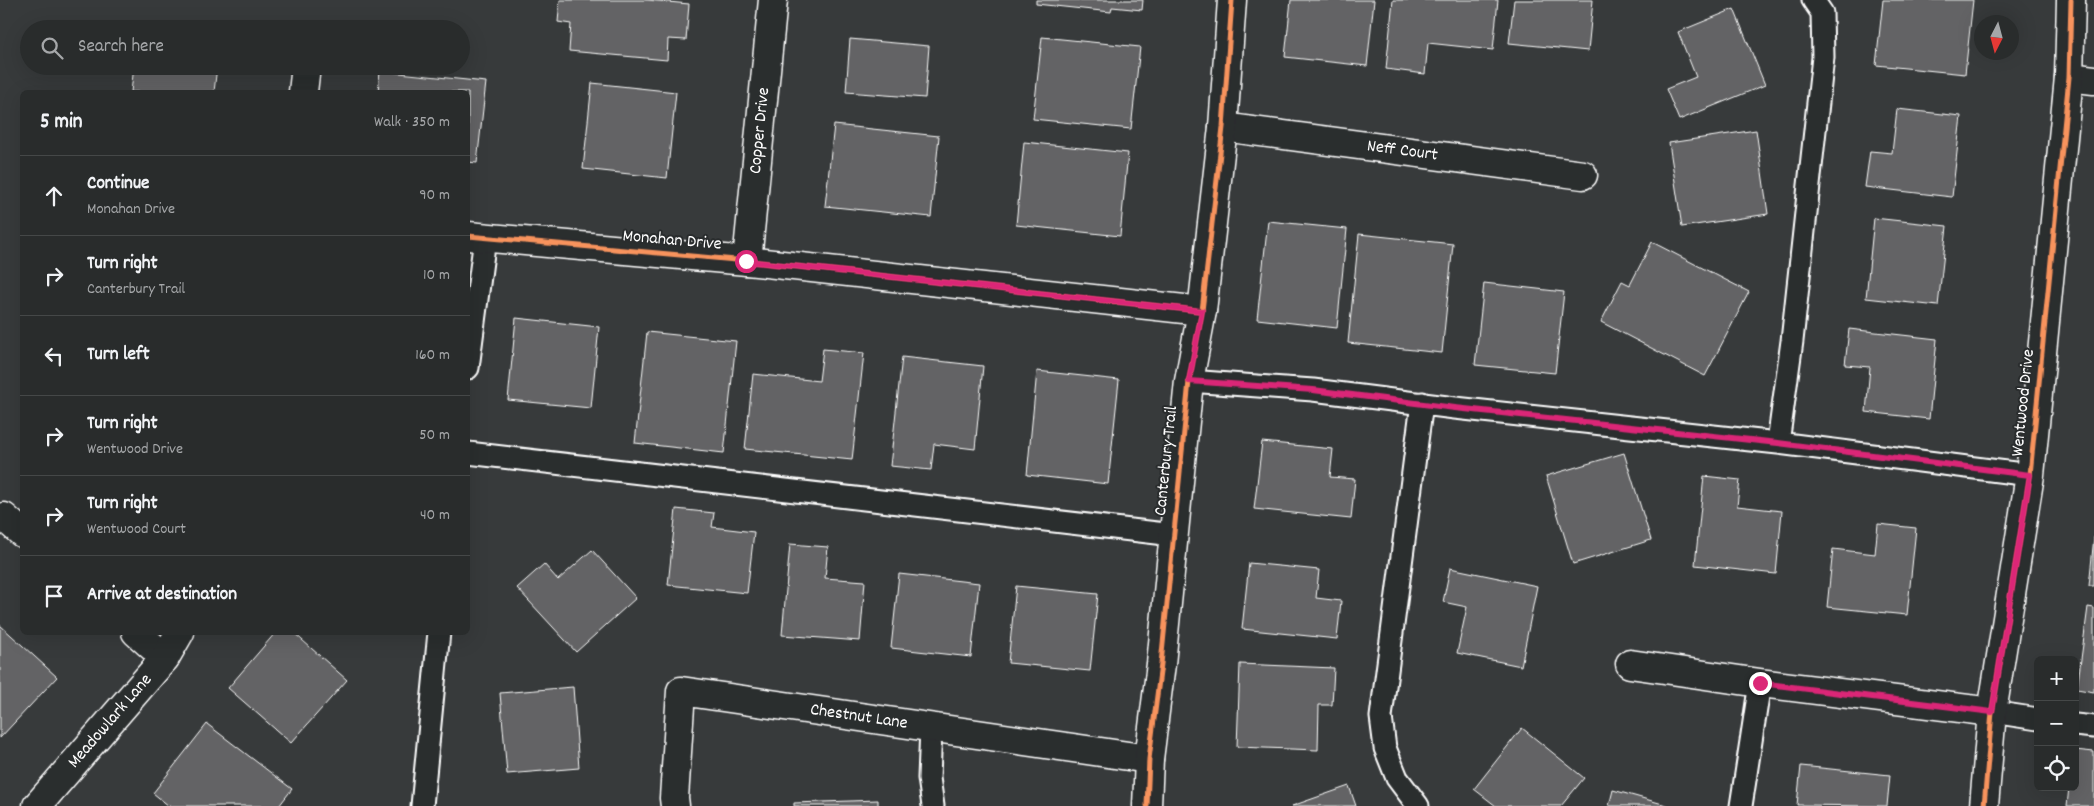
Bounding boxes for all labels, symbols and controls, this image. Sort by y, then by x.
north arrow [1974,15,2019,60]
search box [20,20,470,75]
icon: search [38,34,66,62]
text: Search here [78,34,164,61]
street label: Copper Drive [743,86,777,175]
text: 5 min [40,108,83,138]
text: Walk · 350 m [374,111,450,134]
street label: Neff Court [1365,134,1440,168]
text: Continue [87,171,149,198]
icon: ahead [40,182,68,210]
text: 90 m [419,184,450,207]
text: Monahan Drive [87,198,175,221]
street label: Monahan Drive [622,224,723,258]
route start [735,250,758,273]
text: Turn right [87,251,158,278]
icon: right [40,262,68,290]
text: 10 m [423,264,450,287]
text: Canterbury Trail [87,278,185,301]
icon: left [40,342,68,370]
text: Turn left [87,342,150,369]
text: 160 m [415,344,450,367]
street label: Wentwood Drive [2006,348,2042,458]
street label: Canterbury Trail [1149,404,1185,517]
text: Turn right [87,411,158,438]
icon: right [40,422,68,450]
text: 50 m [419,424,450,447]
text: Wentwood Drive [87,438,183,461]
text: Turn right [87,491,158,518]
icon: right [40,502,68,530]
text: 40 m [420,504,450,527]
text: Wentwood Court [87,518,186,541]
icon: arrive [40,582,68,610]
text: Arrive at destination [87,582,237,609]
map controls [2034,656,2079,791]
button: + [2034,656,2079,701]
street label: Meadowlark Lane [62,668,158,774]
route end [1749,672,1772,695]
street label: Chestnut Lane [808,697,909,736]
button: − [2034,701,2079,746]
button: locate [2034,746,2079,791]

